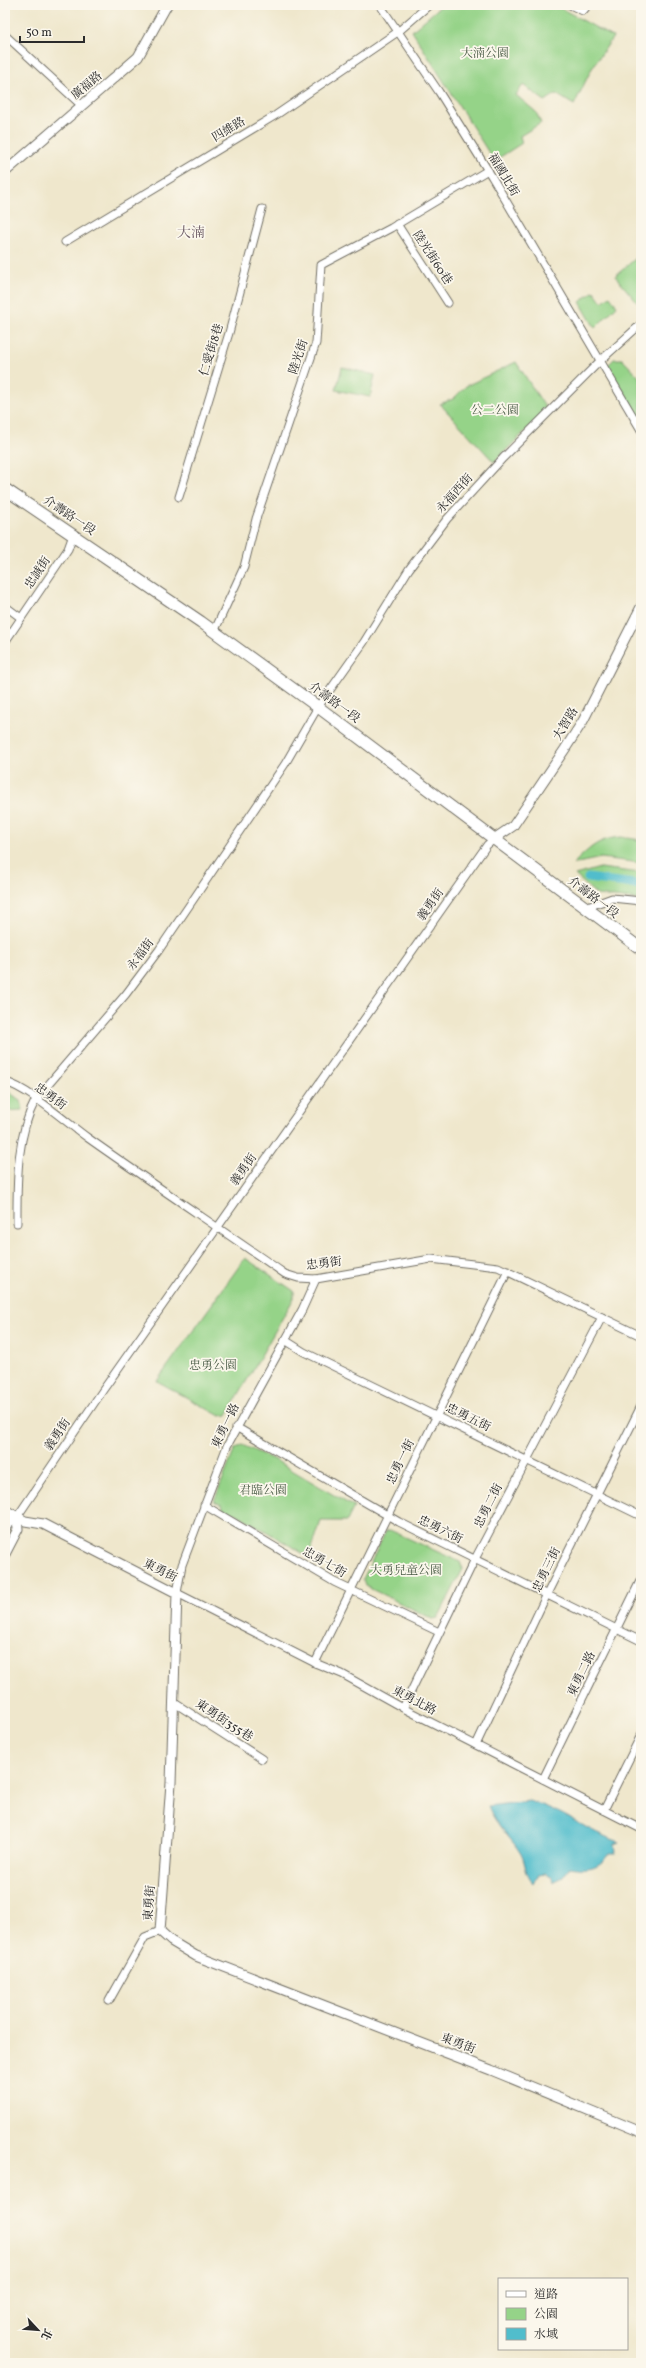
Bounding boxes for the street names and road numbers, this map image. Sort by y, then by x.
street label: 廣福路 [68,68,106,104]
street label: 四維路 [209,114,249,146]
street label: 福國北街 [484,150,523,201]
street label: 陸光街60巷 [409,228,455,288]
street label: 仁愛街8巷 [196,322,228,378]
street label: 陸光街 [286,336,312,377]
street label: 永福西街 [433,470,478,517]
street label: 介壽路一段 [40,493,98,539]
street label: 忠誠街 [21,553,55,592]
street label: 介壽路一段 [305,679,363,727]
street label: 大智路 [550,704,582,744]
street label: 介壽路一段 [564,874,622,922]
street label: 義勇街 [414,885,448,924]
street label: 永福街 [124,935,159,974]
street label: 忠勇街 [31,1080,70,1115]
street label: 義勇街 [227,1150,261,1189]
street label: 忠勇街 [305,1254,344,1274]
street label: 忠勇五街 [443,1400,494,1436]
street label: 東勇一路 [208,1401,244,1451]
street label: 義勇街 [41,1415,75,1454]
street label: 忠勇一街 [383,1436,419,1487]
street label: 忠勇二街 [471,1480,507,1531]
street label: 忠勇六街 [415,1512,466,1548]
street label: 忠勇七街 [299,1544,350,1582]
street label: 忠勇三街 [529,1544,565,1595]
street label: 東勇街 [140,1556,181,1587]
street label: 東勇二路 [564,1649,600,1699]
street label: 東勇北路 [389,1683,439,1719]
street label: 東勇街355巷 [192,1696,256,1746]
street label: 東勇街 [141,1883,159,1922]
street label: 東勇街 [438,2030,479,2058]

